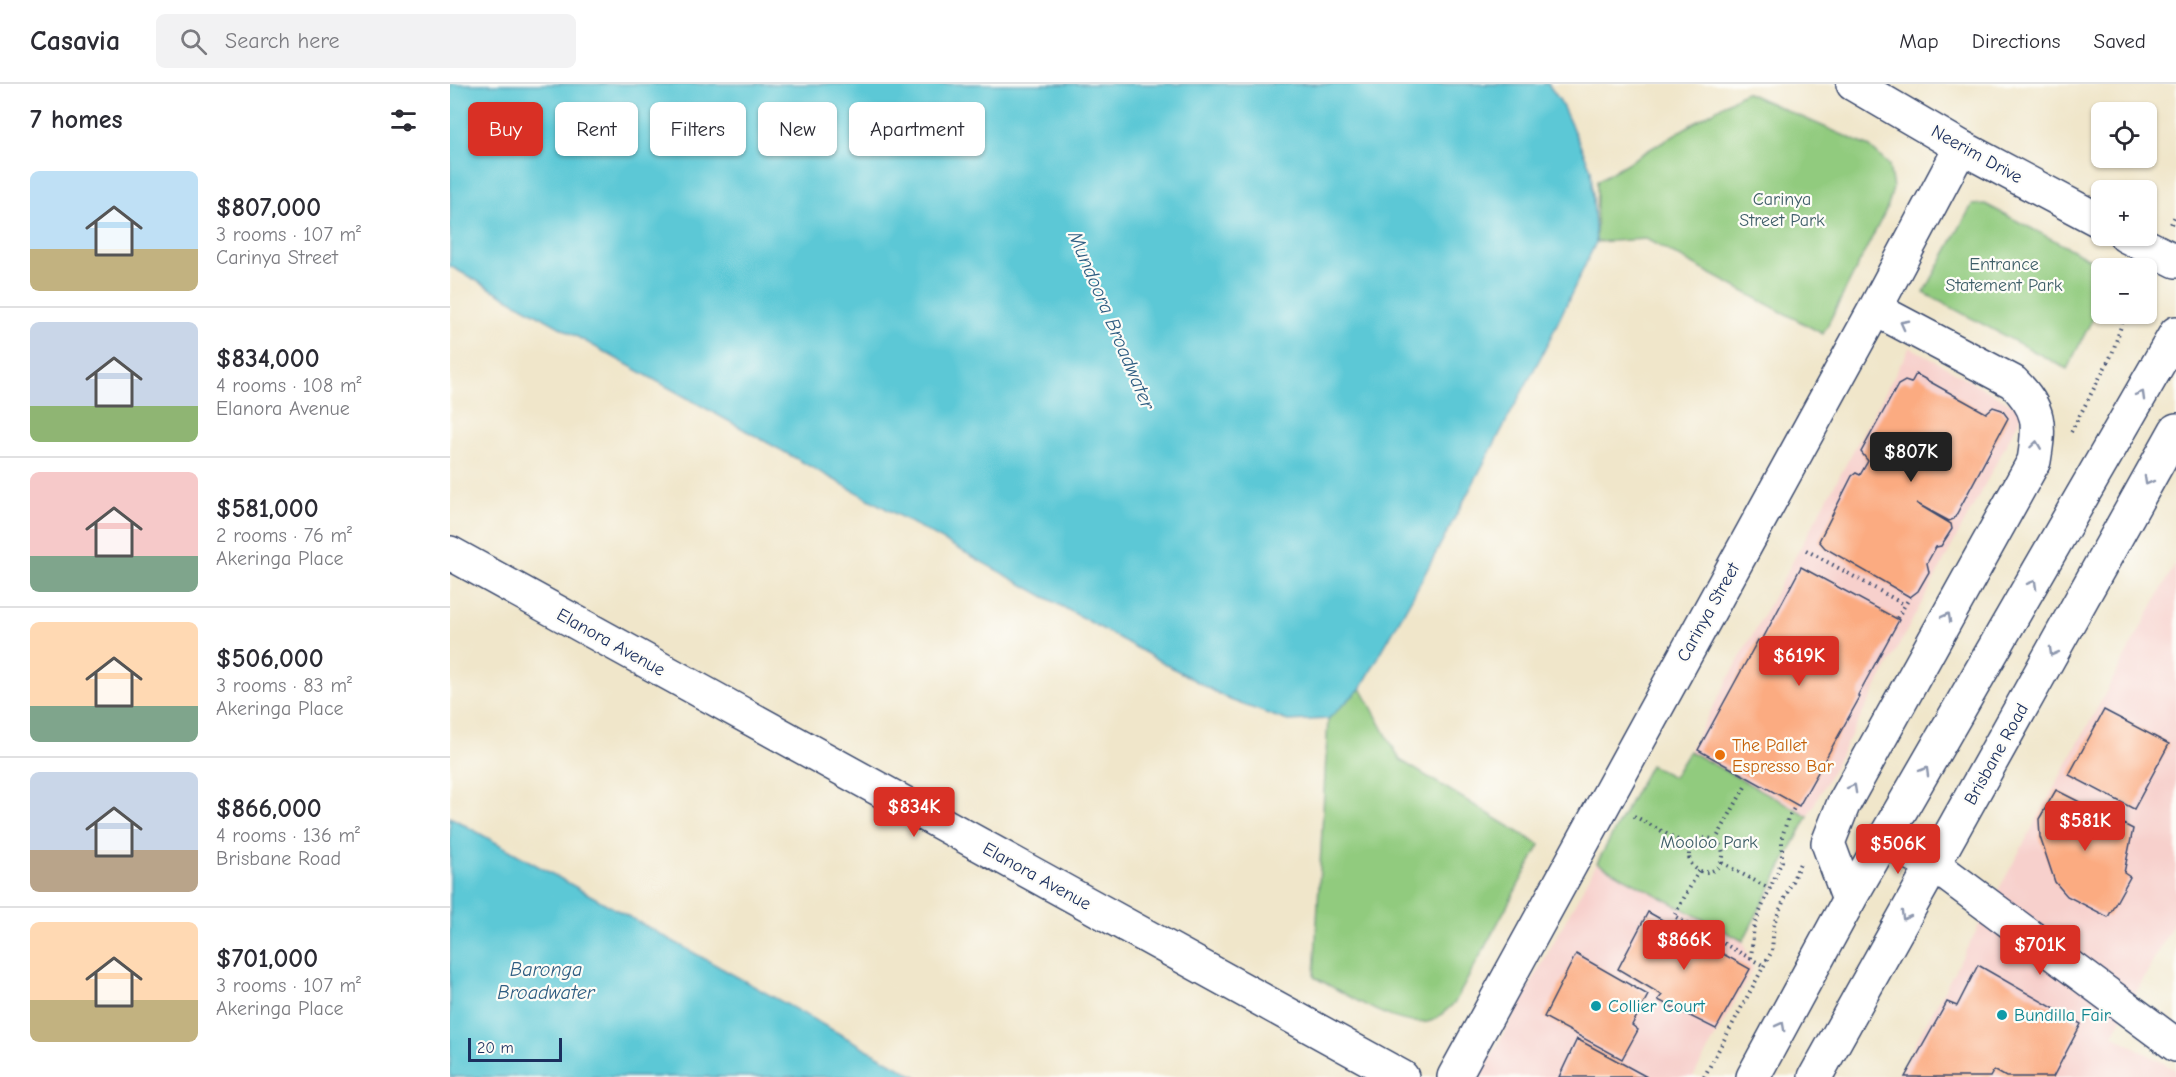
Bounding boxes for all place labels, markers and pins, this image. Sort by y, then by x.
pin: $807K [1869,432,1953,483]
pin: $619K [1757,636,1841,687]
place label: The Pallet Espresso Bar [1732,735,1835,777]
marker: The Pallet Espresso Bar [1713,748,1727,762]
pin: $834K [872,787,956,838]
pin: $581K [2043,801,2127,852]
pin: $506K [1856,824,1940,875]
pin: $866K [1642,920,1726,971]
pin: $701K [1998,925,2082,976]
place label: Collier Court [1608,996,1706,1017]
marker: Collier Court [1589,999,1603,1013]
place label: Bundilla Fair [2014,1005,2112,1026]
marker: Bundilla Fair [1995,1008,2009,1022]

